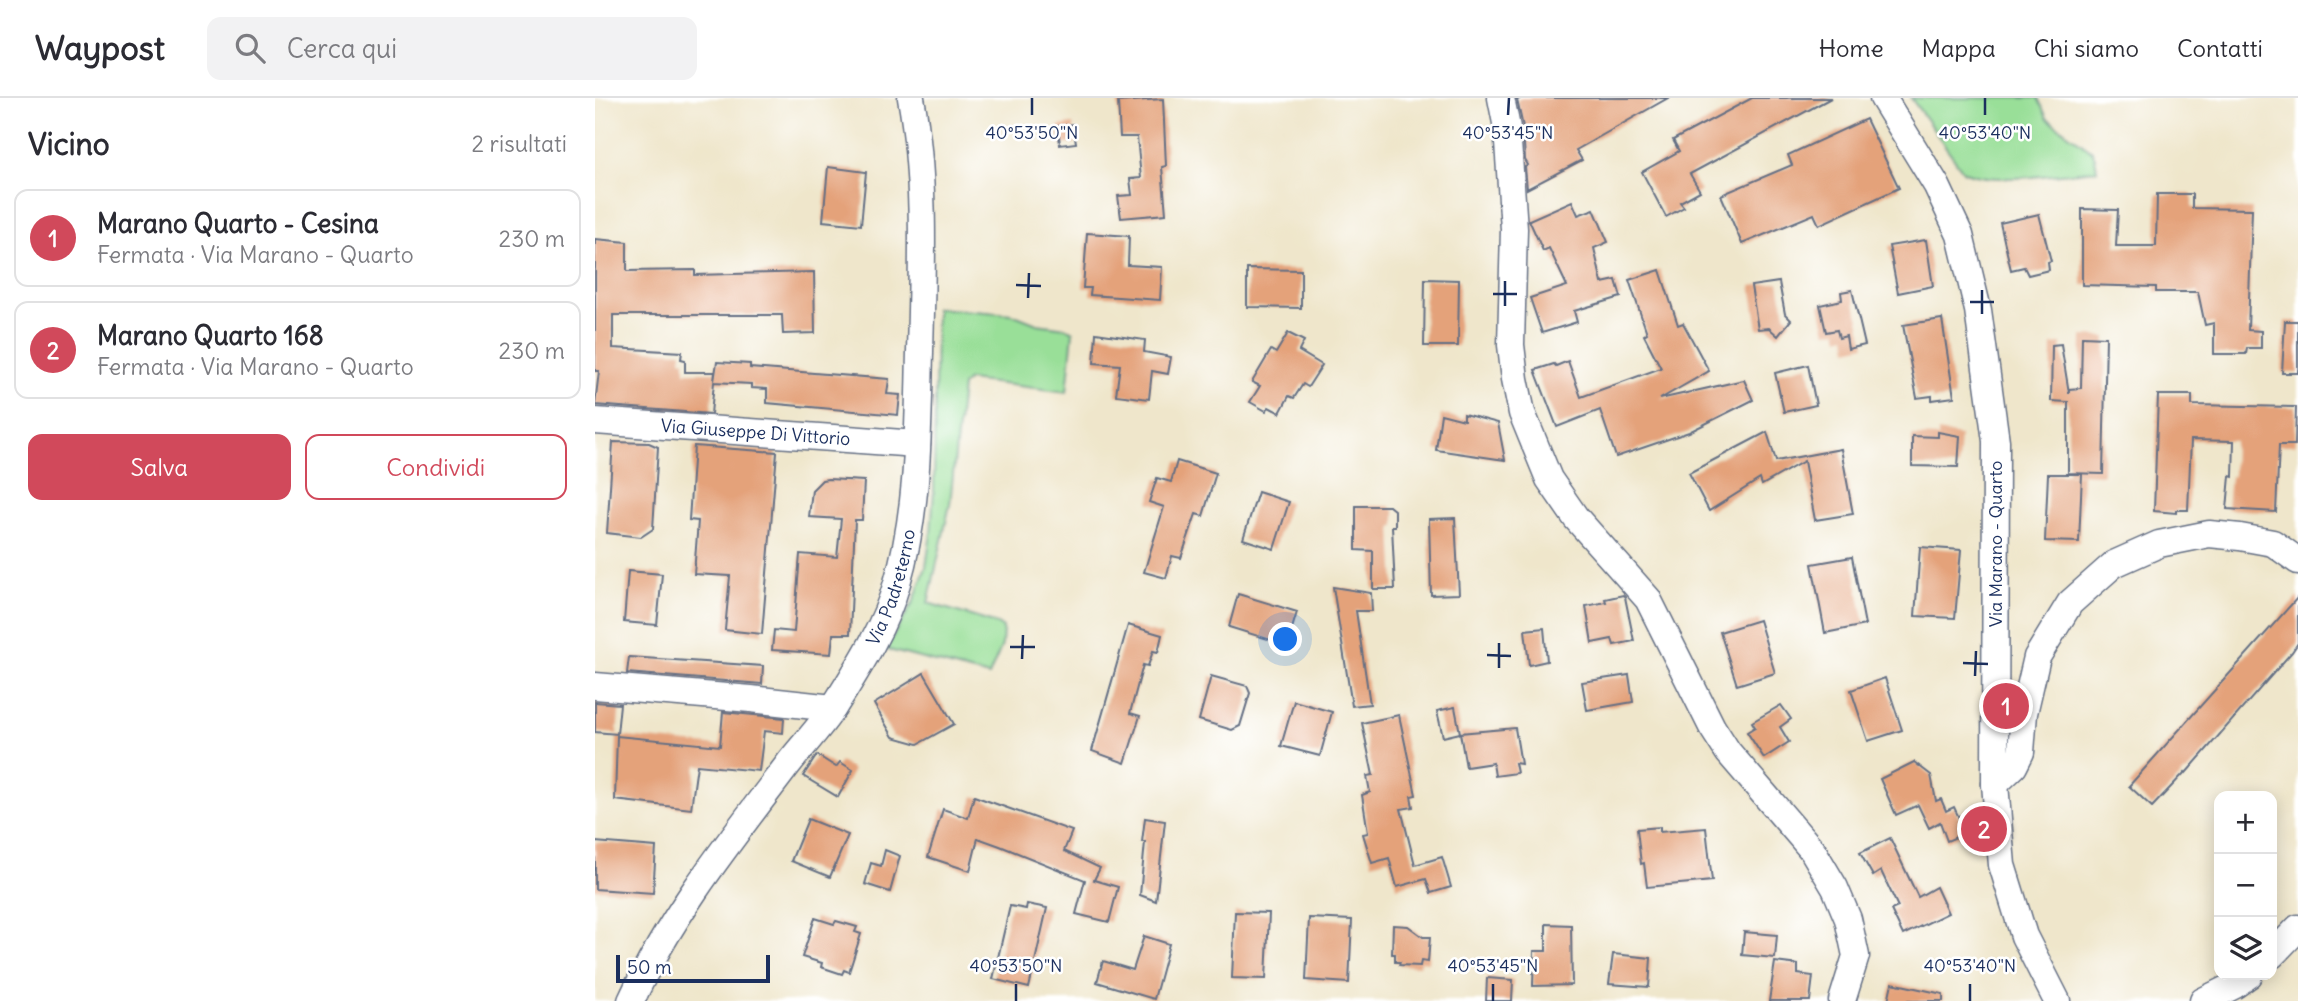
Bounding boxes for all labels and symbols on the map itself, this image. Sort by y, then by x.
text: 40°53'50"N [985,121,1079,144]
text: 40°53'45"N [1462,121,1554,144]
text: 40°53'40"N [1939,121,2031,144]
street label: Via Giuseppe Di Vittorio [660,414,851,450]
street label: Via Marano - Quarto [1984,461,2007,627]
street label: Via Padreterno [861,528,920,649]
your location [1268,622,1302,656]
pin: 1 [1983,680,2029,732]
pin: 2 [1961,803,2007,855]
scale bar [616,952,770,984]
text: 40°53'50"N [969,954,1063,977]
text: 40°53'45"N [1447,954,1539,977]
text: 40°53'40"N [1924,954,2016,977]

